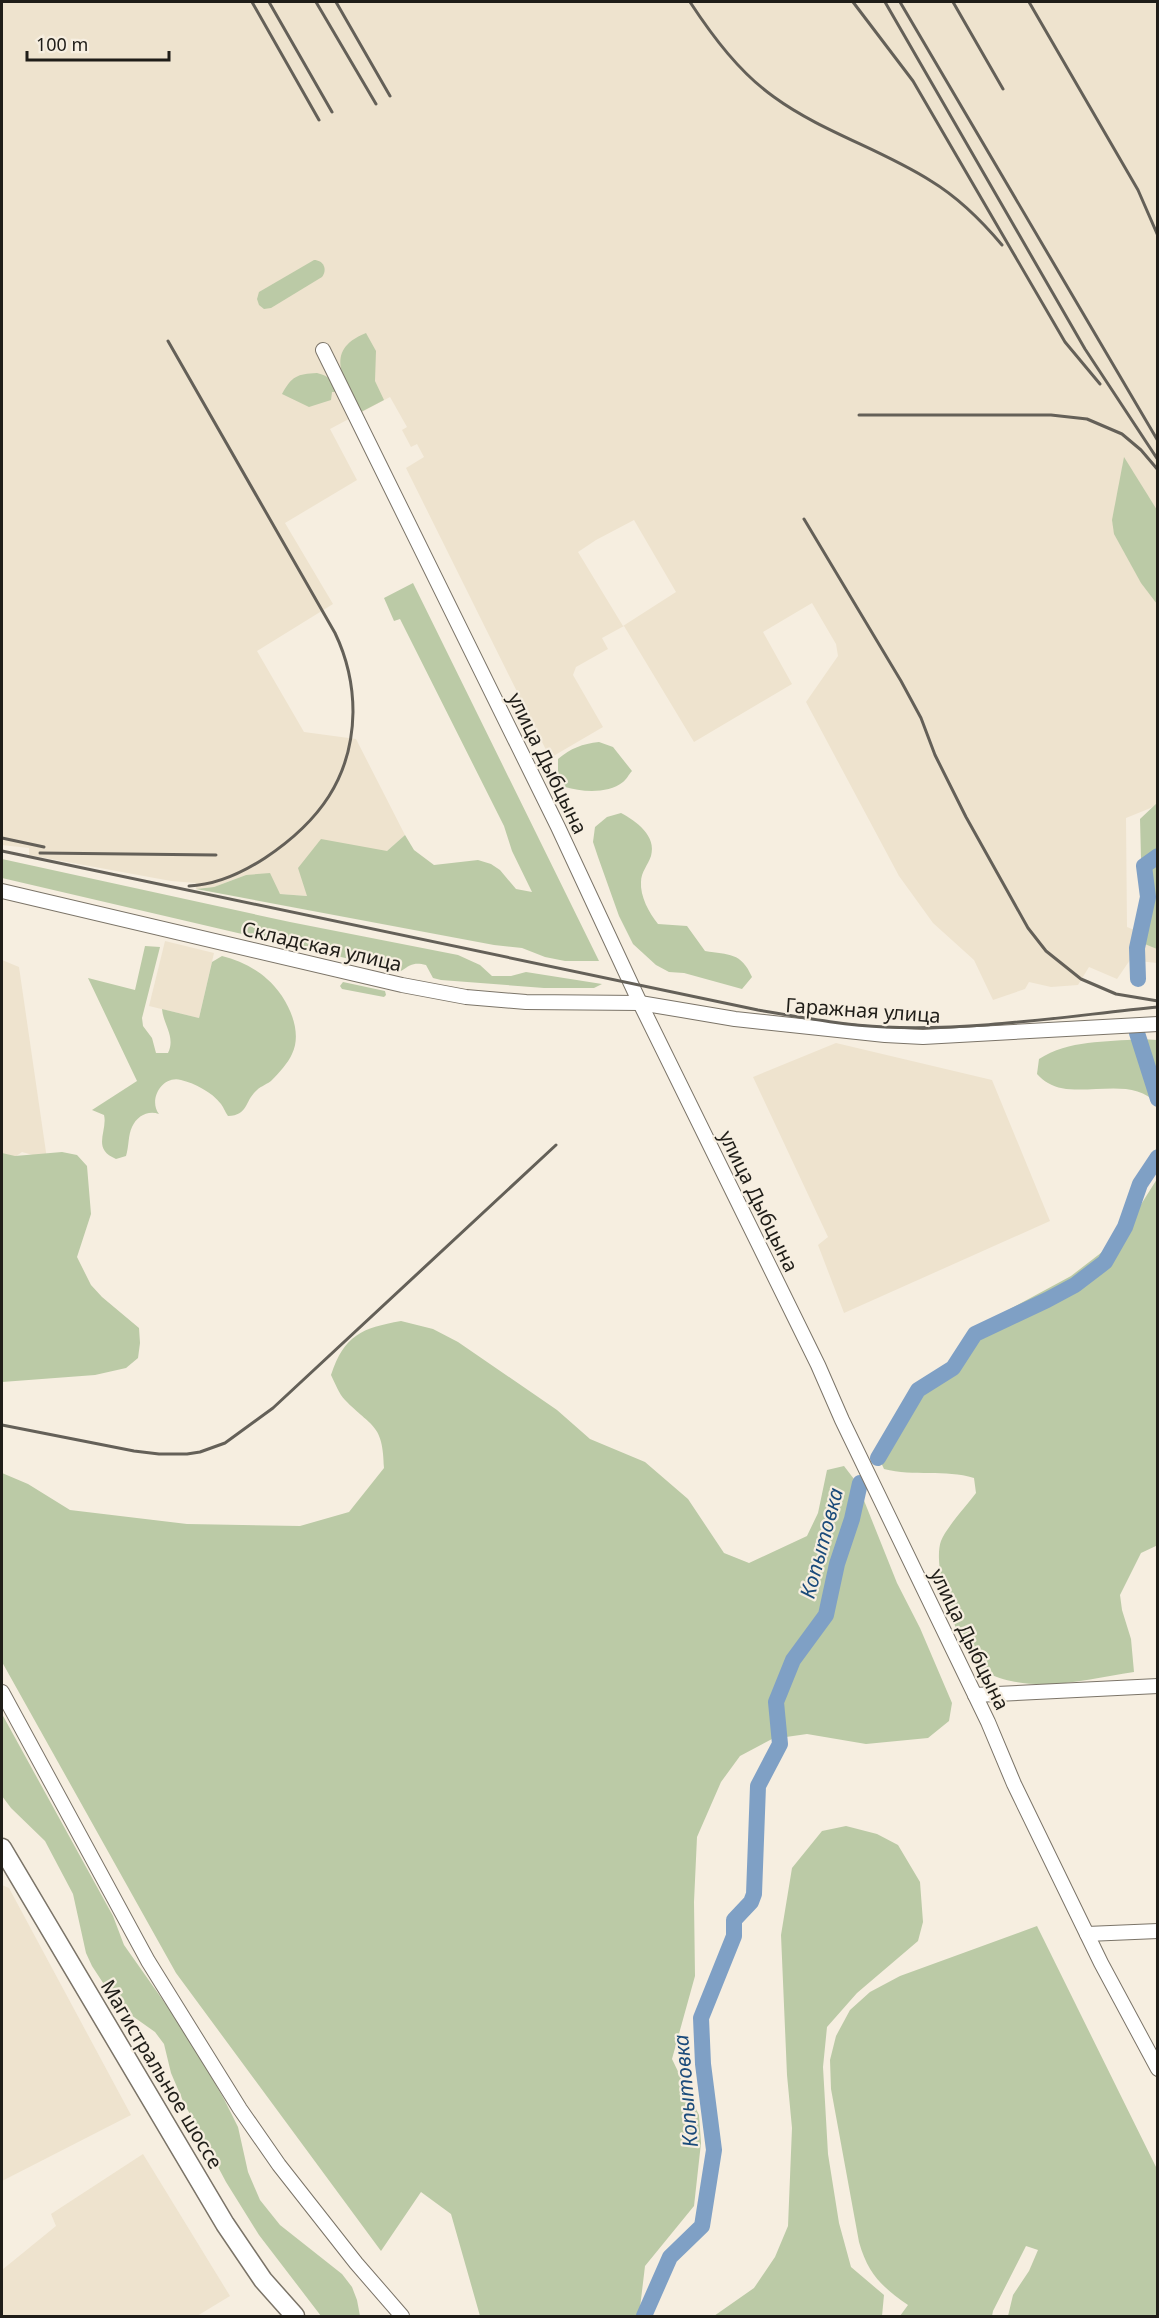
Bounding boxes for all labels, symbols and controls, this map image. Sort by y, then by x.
scale bar [27,24,170,62]
text: 100 m [36,32,88,56]
street label: улица Дыбцына [502,688,594,838]
street label: Складская улица [240,915,404,977]
street label: Гаражная улица [785,991,941,1029]
street label: улица Дыбцына [713,1126,805,1276]
water label: Копытовка [793,1484,849,1601]
street label: улица Дыбцына [924,1564,1016,1714]
street label: Магистральное шоссе [95,1974,229,2174]
water label: Копытовка [666,2033,704,2149]

